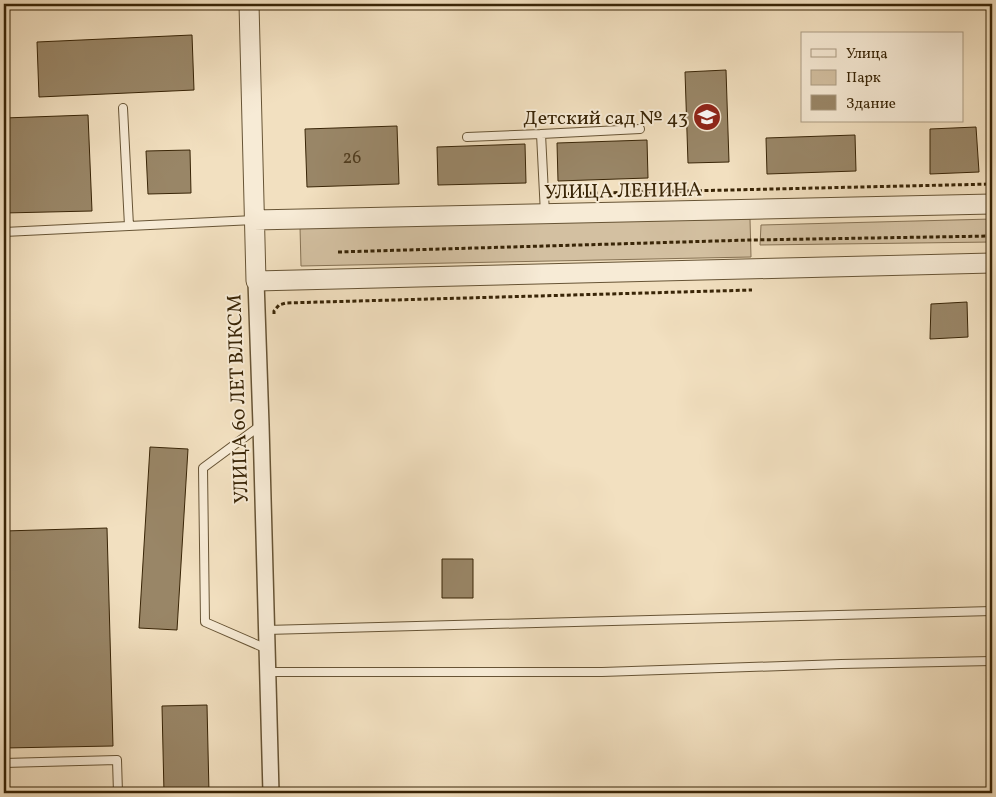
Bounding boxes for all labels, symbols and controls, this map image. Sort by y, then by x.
legend [801,32,964,122]
text: Улица [846,44,888,65]
text: Парк [846,68,881,89]
text: Здание [846,94,896,115]
school or university icon: Детский сад № 43 [692,102,722,132]
place label: Детский сад № 43 [523,105,688,133]
house number: 26 [343,146,361,171]
street label: УЛИЦА ЛЕНИНА [544,177,702,207]
street label: УЛИЦА 60 ЛЕТ ВЛКСМ [221,294,257,504]

